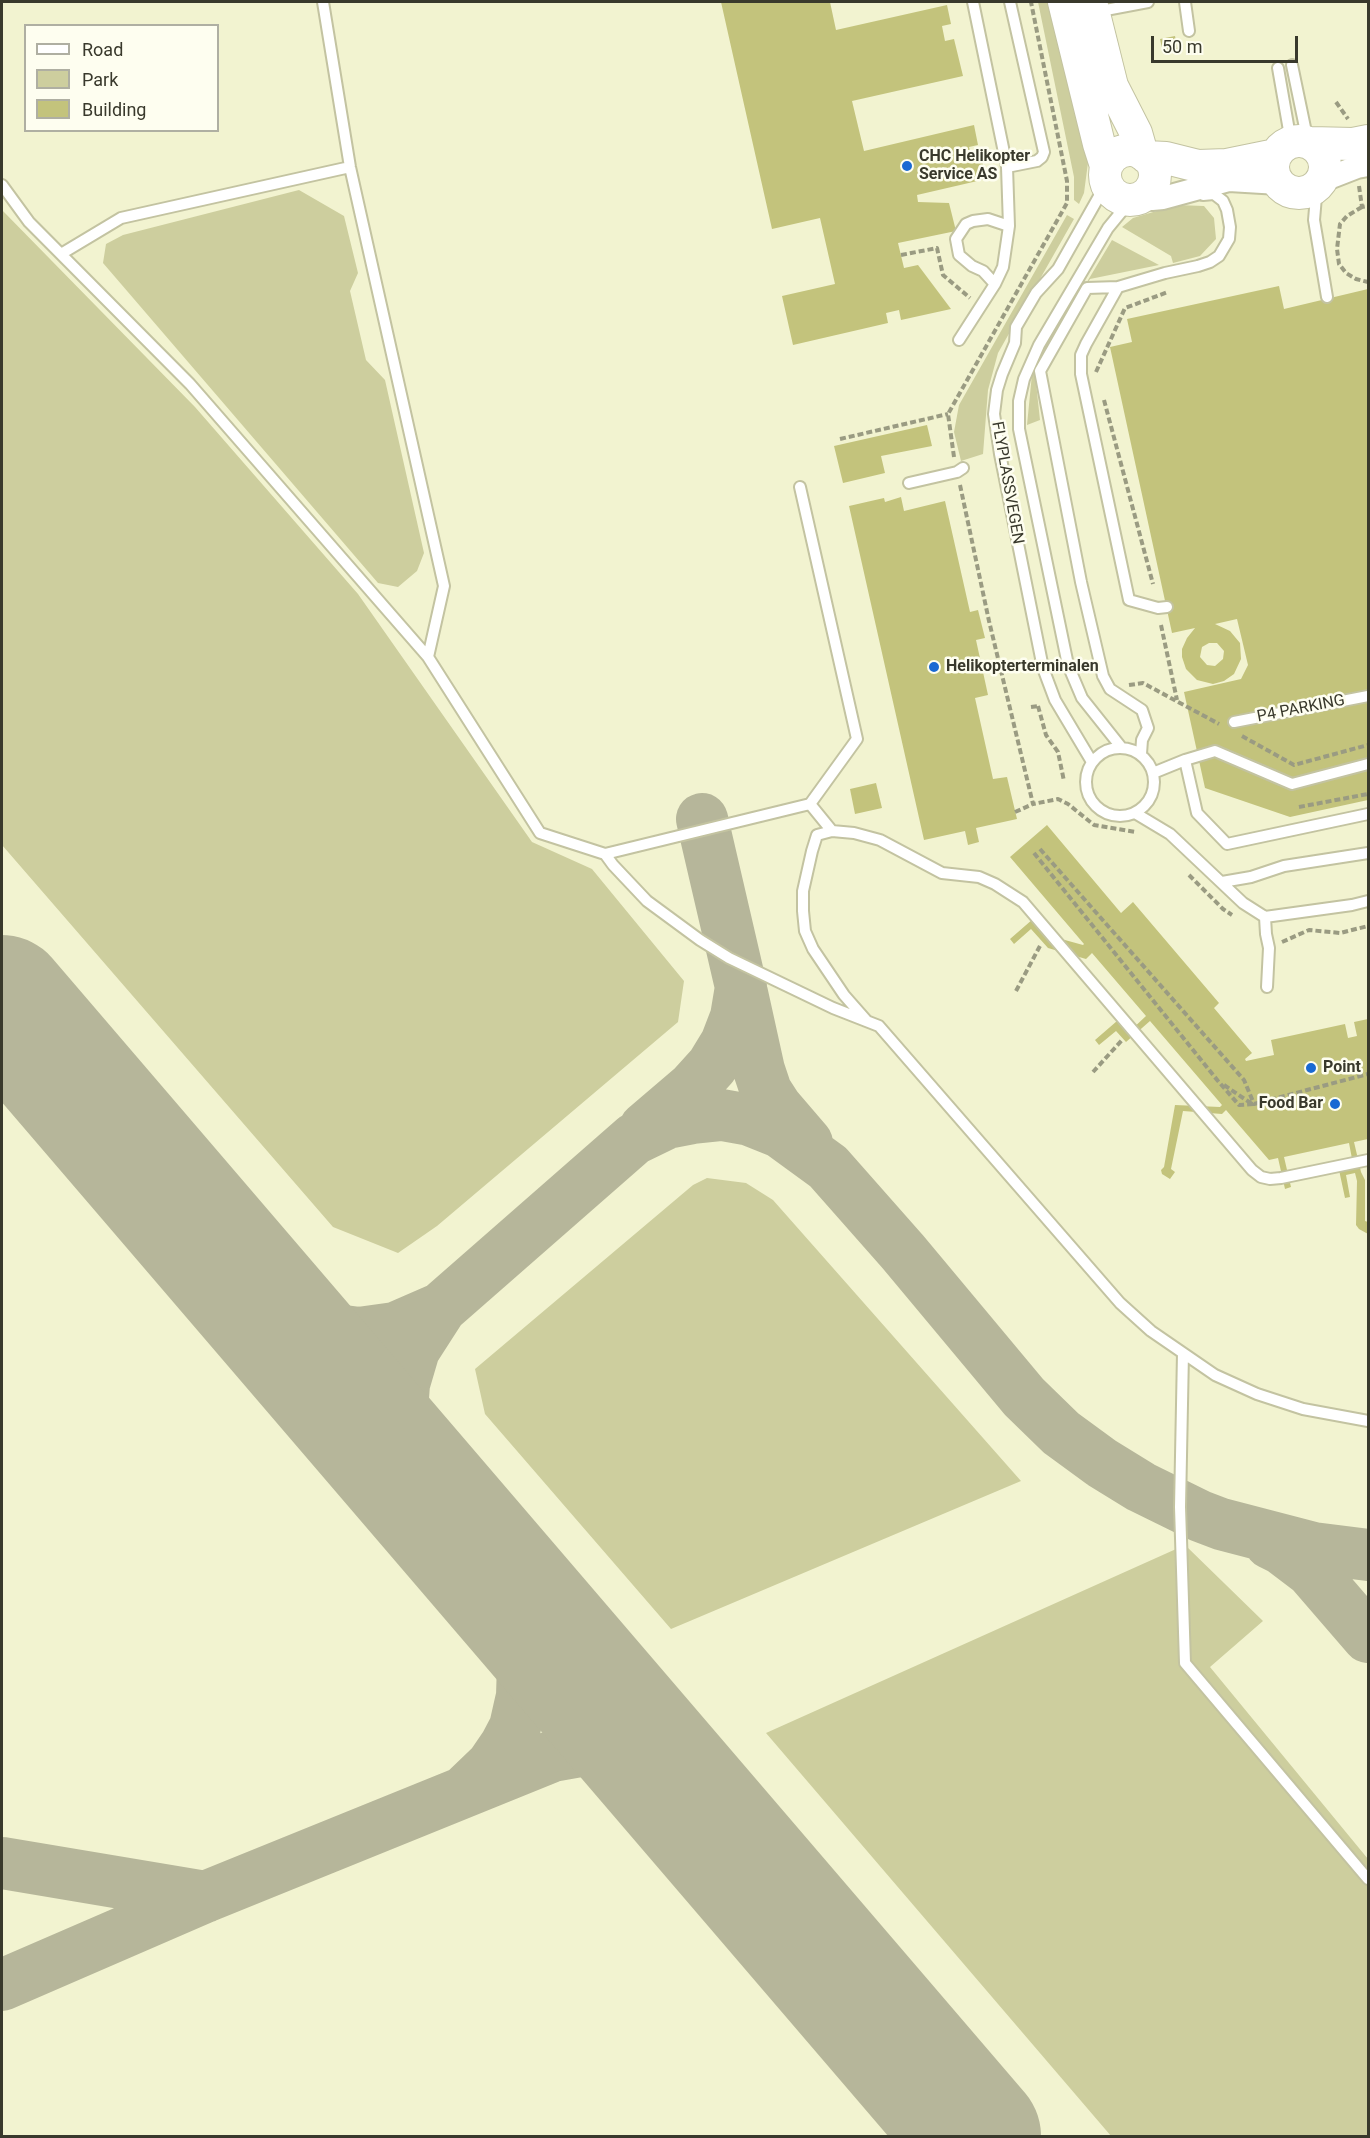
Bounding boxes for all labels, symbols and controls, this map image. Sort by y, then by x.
legend [24,24,219,132]
scale bar [1154,24,1301,62]
text: 50 m [1162,36,1202,57]
text: Road [82,39,123,60]
text: Park [82,69,118,90]
text: Building [82,99,146,120]
place label: CHC Helikopter Service AS [919,147,1030,185]
marker: CHC Helikopter Service AS [900,159,914,173]
street label: FLYPLASSVEGEN [987,420,1027,546]
place label: Helikopterterminalen [946,657,1099,677]
marker: Helikopterterminalen [927,660,941,674]
street label: P4 PARKING [1255,691,1347,727]
place label: Point [1323,1058,1361,1078]
marker: Point [1304,1061,1318,1075]
place label: Food Bar [1259,1094,1323,1114]
marker: Food Bar [1328,1097,1342,1111]

